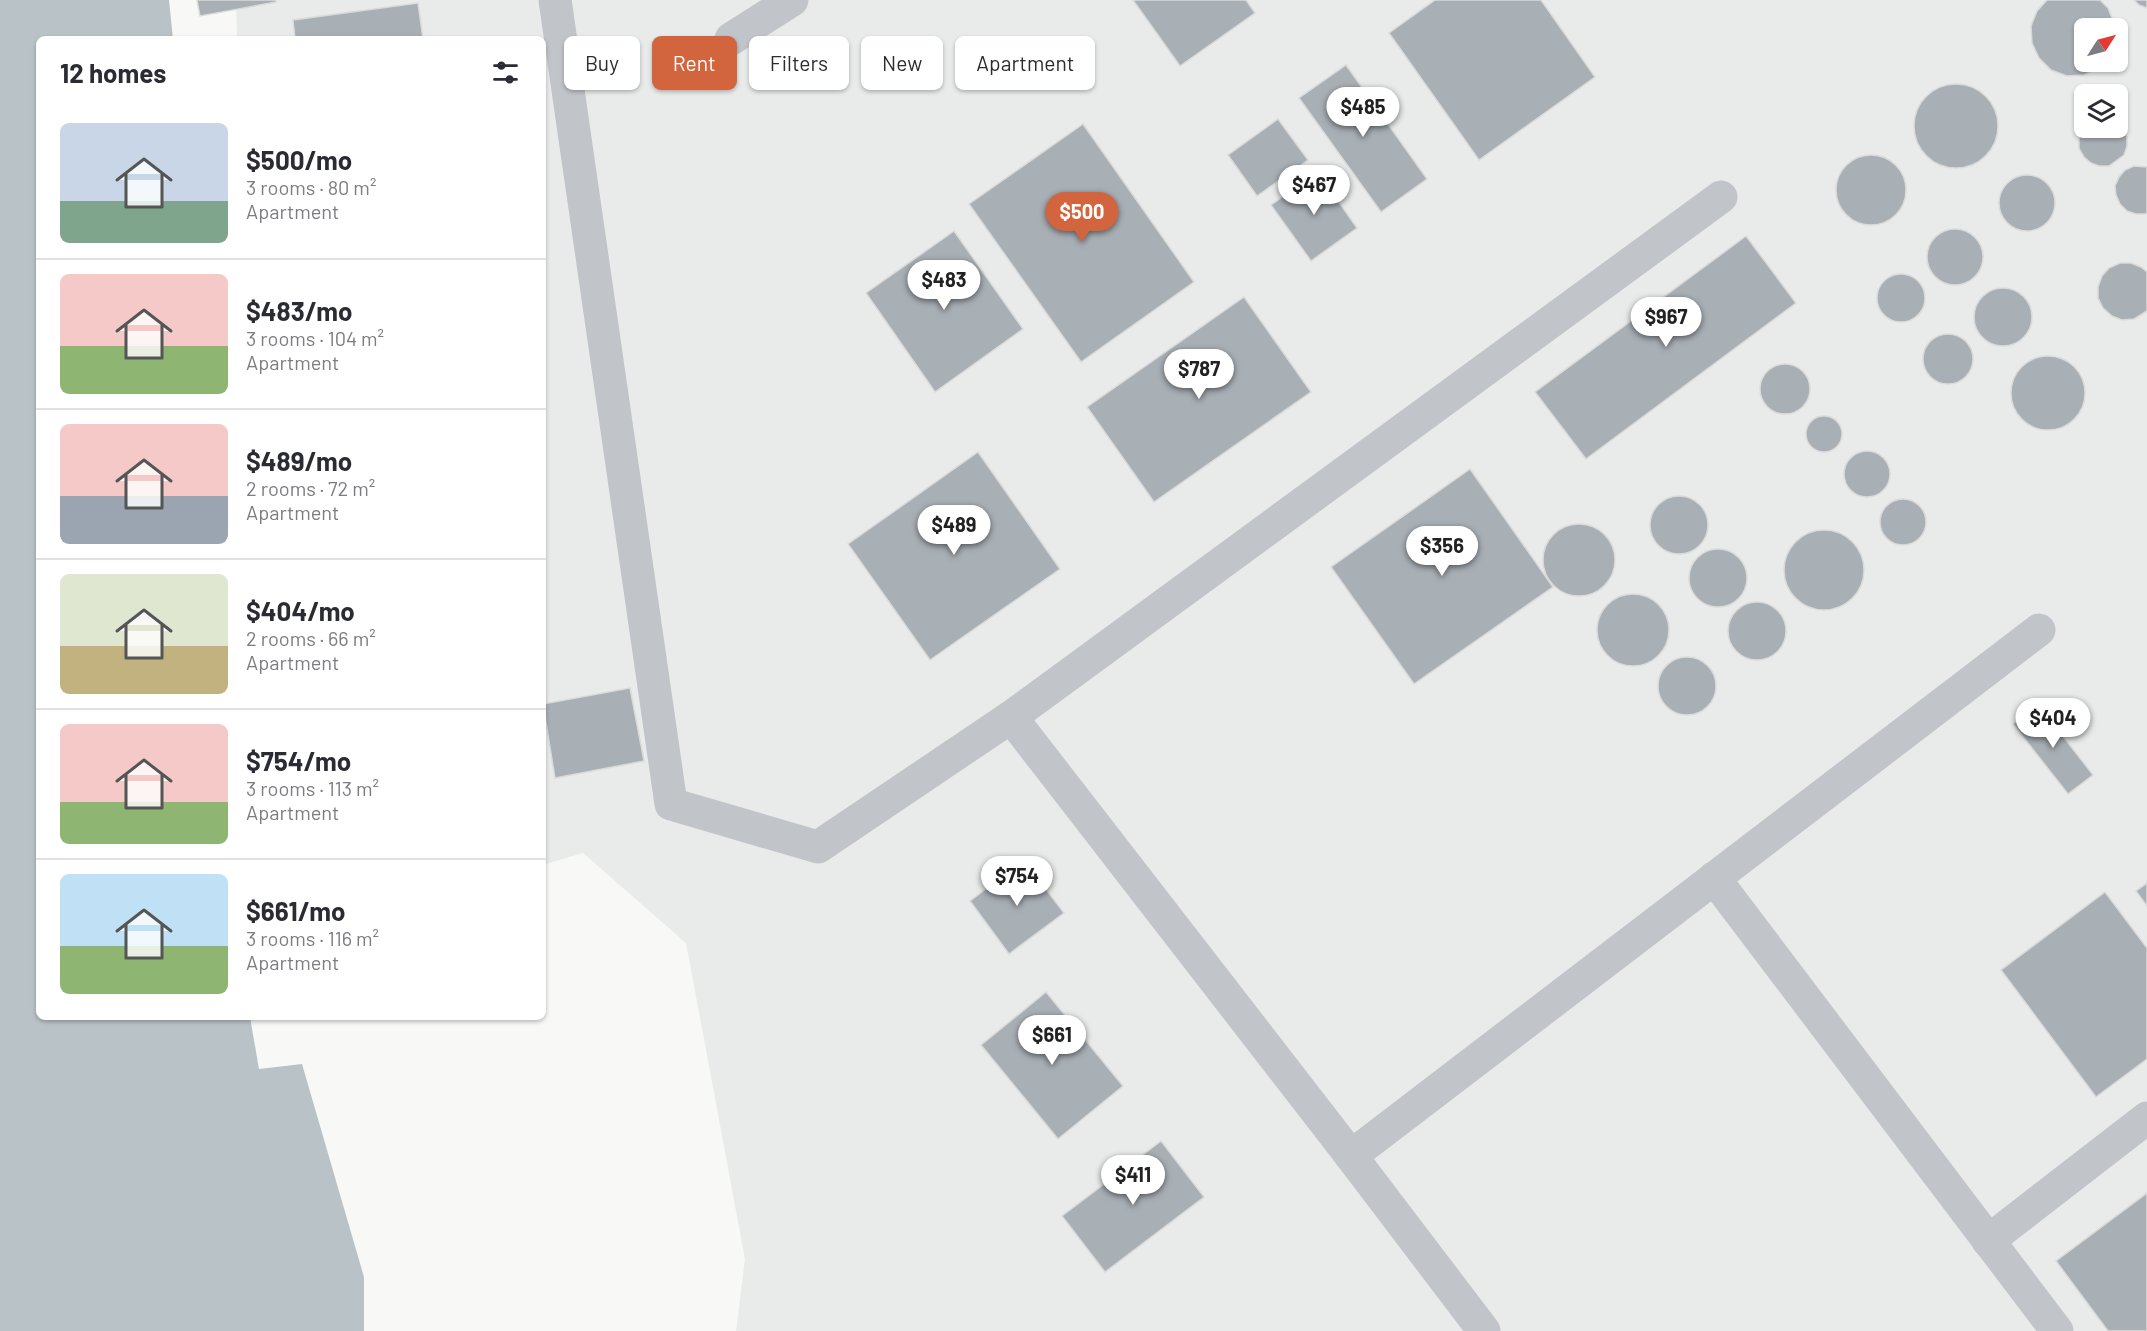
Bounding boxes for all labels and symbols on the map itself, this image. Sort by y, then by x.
north arrow [2074,18,2128,72]
pin: $485 [1327,87,1399,138]
pin: $467 [1278,165,1350,216]
pin: $500 [1046,192,1118,243]
pin: $483 [908,260,980,311]
pin: $967 [1630,297,1702,348]
pin: $787 [1163,349,1235,400]
pin: $489 [918,505,990,556]
pin: $356 [1406,526,1478,577]
pin: $404 [2017,698,2089,749]
pin: $754 [981,856,1053,907]
pin: $661 [1016,1015,1088,1066]
pin: $411 [1097,1155,1169,1206]

